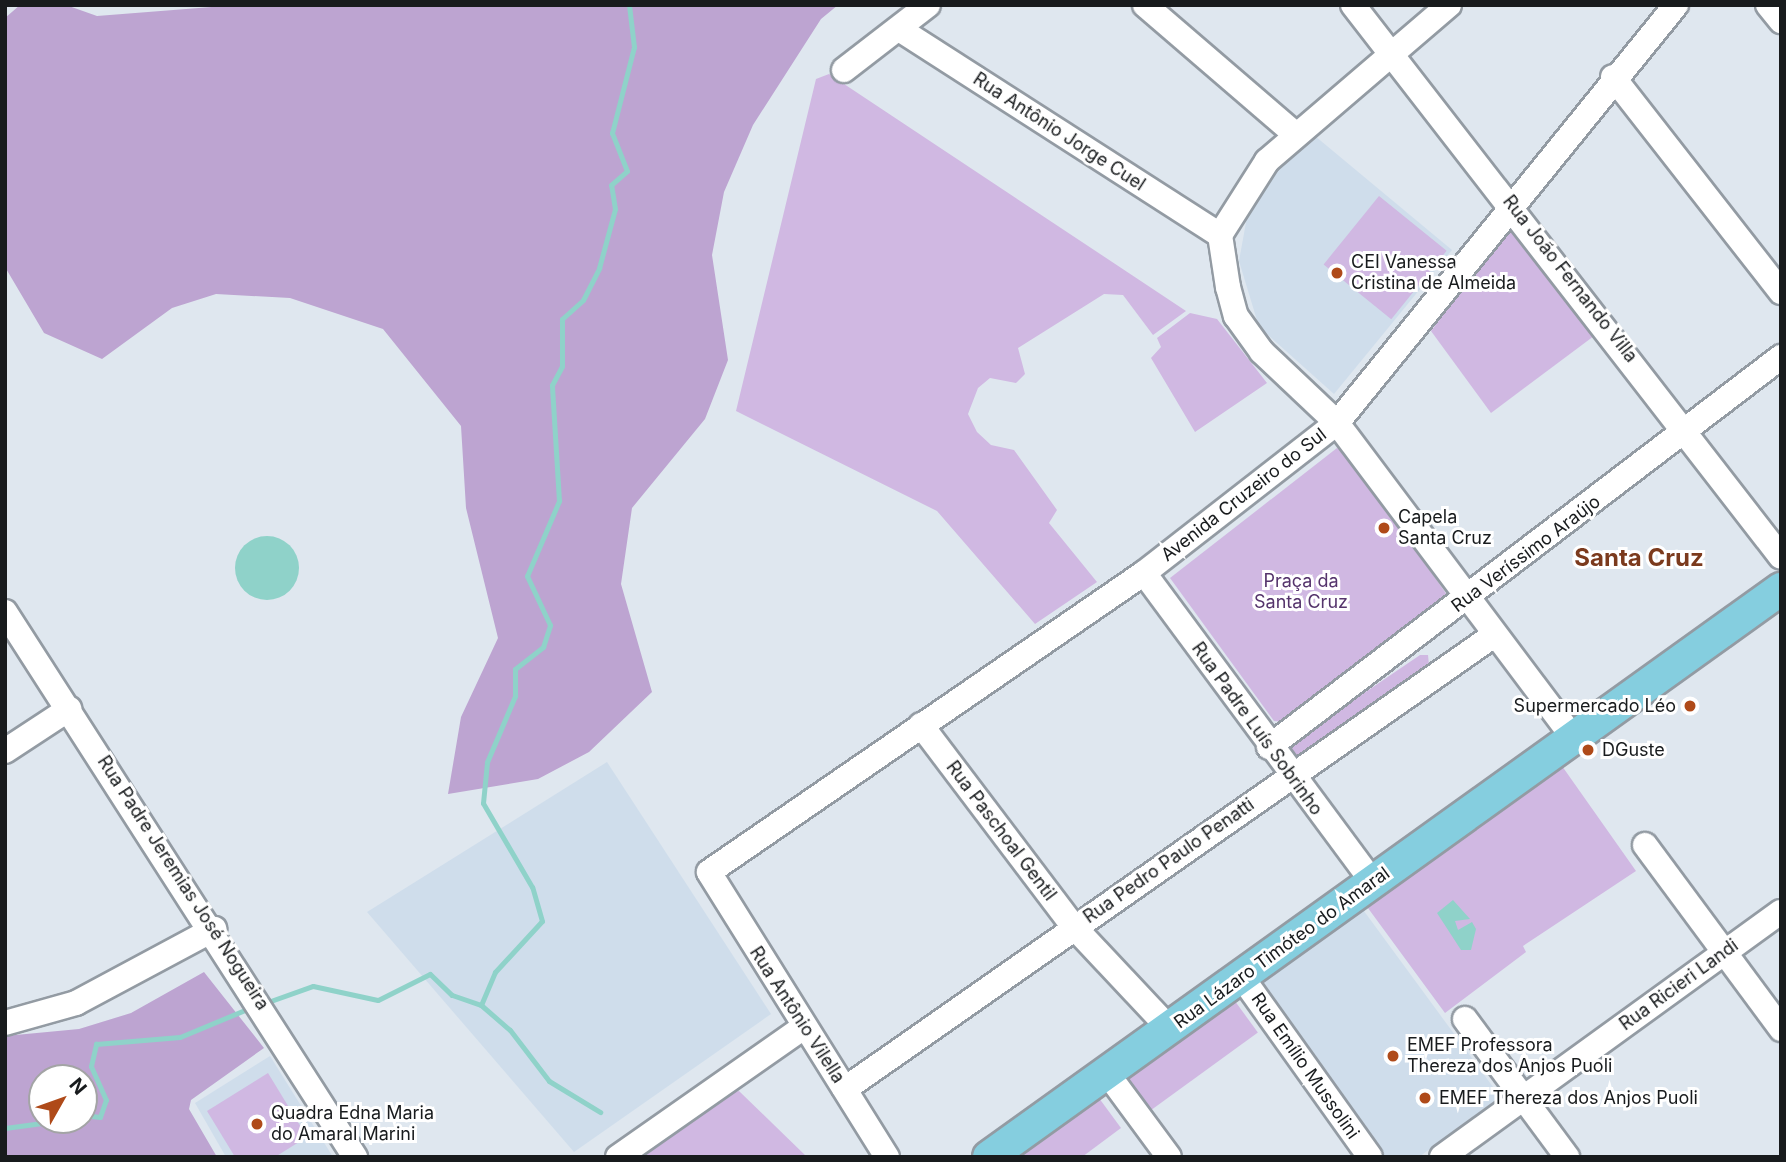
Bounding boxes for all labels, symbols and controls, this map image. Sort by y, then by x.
street label: Rua Antônio Jorge Cuel [969,68,1149,196]
street label: Rua João Fernando Villa [1498,191,1642,367]
place label: CEI Vanessa Cristina de Almeida [1351,252,1516,294]
marker: CEI Vanessa Cristina de Almeida [1329,265,1345,281]
street label: Avenida Cruzeiro do Sul [1157,424,1331,566]
street label: Rua Veríssimo Araújo [1447,491,1605,617]
place label: Capela Santa Cruz [1398,507,1492,550]
marker: Capela Santa Cruz [1376,520,1392,536]
district label: Santa Cruz [1574,544,1704,572]
park label: Praça da Santa Cruz [1254,571,1348,614]
street label: Rua Padre Luís Sobrinho [1187,638,1327,820]
place label: Supermercado Léo [1514,695,1676,717]
marker: Supermercado Léo [1682,698,1698,714]
place label: DGuste [1602,739,1665,761]
marker: DGuste [1580,742,1596,758]
street label: Rua Padre Jeremias José Nogueira [93,752,273,1014]
street label: Rua Paschoal Gentil [941,757,1061,905]
street label: Rua Pedro Paulo Penatti [1079,794,1259,928]
street label: Rua Lázaro Timóteo do Amaral [1170,863,1394,1033]
street label: Rua Ricieri Landi [1616,935,1742,1035]
street label: Rua Antônio Vilella [745,943,849,1087]
street label: Rua Emílio Mussolini [1246,989,1364,1143]
place label: EMEF Professora Thereza dos Anjos Puoli [1407,1035,1612,1078]
marker: EMEF Professora Thereza dos Anjos Puoli [1385,1048,1401,1064]
north arrow [28,1064,98,1134]
text: N [64,1074,91,1099]
place label: EMEF Thereza dos Anjos Puoli [1439,1087,1698,1109]
marker: EMEF Thereza dos Anjos Puoli [1417,1090,1433,1106]
place label: Quadra Edna Maria do Amaral Marini [271,1103,434,1146]
marker: Quadra Edna Maria do Amaral Marini [249,1116,265,1132]

